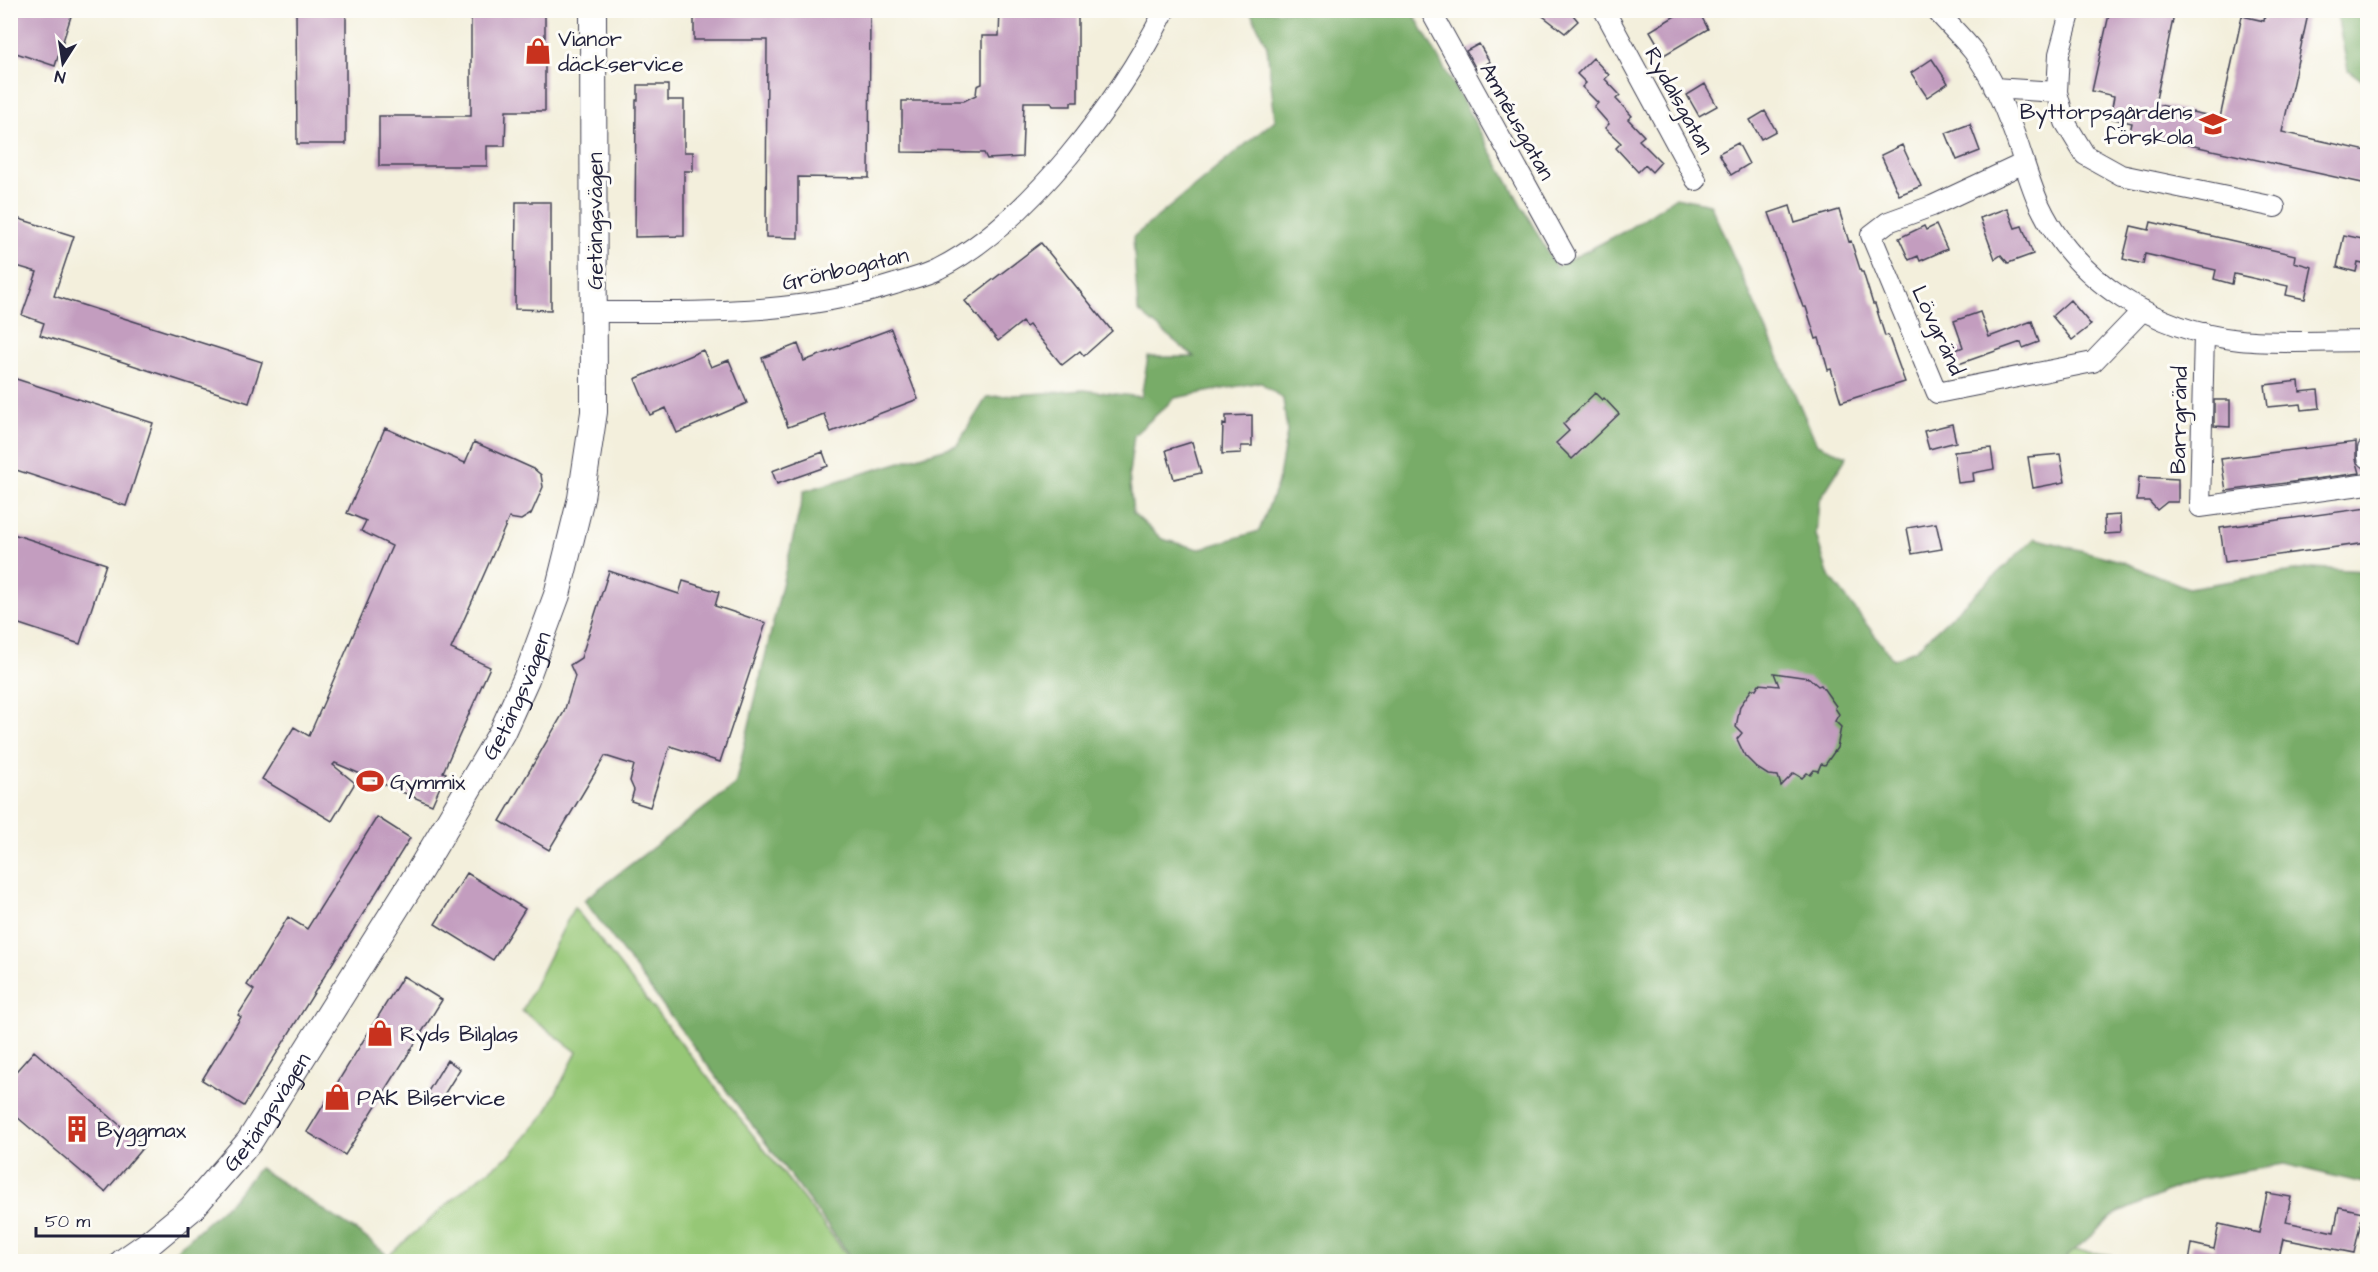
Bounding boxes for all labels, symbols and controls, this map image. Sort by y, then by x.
place label: Vianor däckservice [558,24,684,80]
north arrow [33,33,93,93]
shop icon: Vianor däckservice [523,36,553,66]
street label: Rydalsgatan [1636,41,1721,160]
street label: Amnéusgatan [1471,57,1562,187]
text: N [53,65,67,88]
place label: Byttorpsgårdens förskola [2020,97,2193,153]
school or university icon: Byttorpsgårdens förskola [2198,109,2228,139]
street label: Getängsvägen [580,152,612,290]
street label: Grönbogatan [779,240,912,300]
street label: Lövgränd [1902,281,1972,381]
street label: Barrgränd [2163,366,2197,474]
street label: Getängsvägen [475,627,559,766]
sports icon: Gymmix [355,766,385,796]
place label: Gymmix [390,767,466,799]
shop icon: Ryds Bilglas [365,1018,395,1048]
place label: Ryds Bilglas [400,1019,518,1051]
street label: Getängsvägen [216,1047,319,1179]
shop icon: PAK Bilservice [322,1082,352,1112]
place label: PAK Bilservice [357,1083,505,1114]
building icon: Byggmax [62,1114,92,1144]
place label: Byggmax [97,1115,187,1147]
scale bar [36,1200,188,1238]
text: 50 m [45,1209,90,1234]

